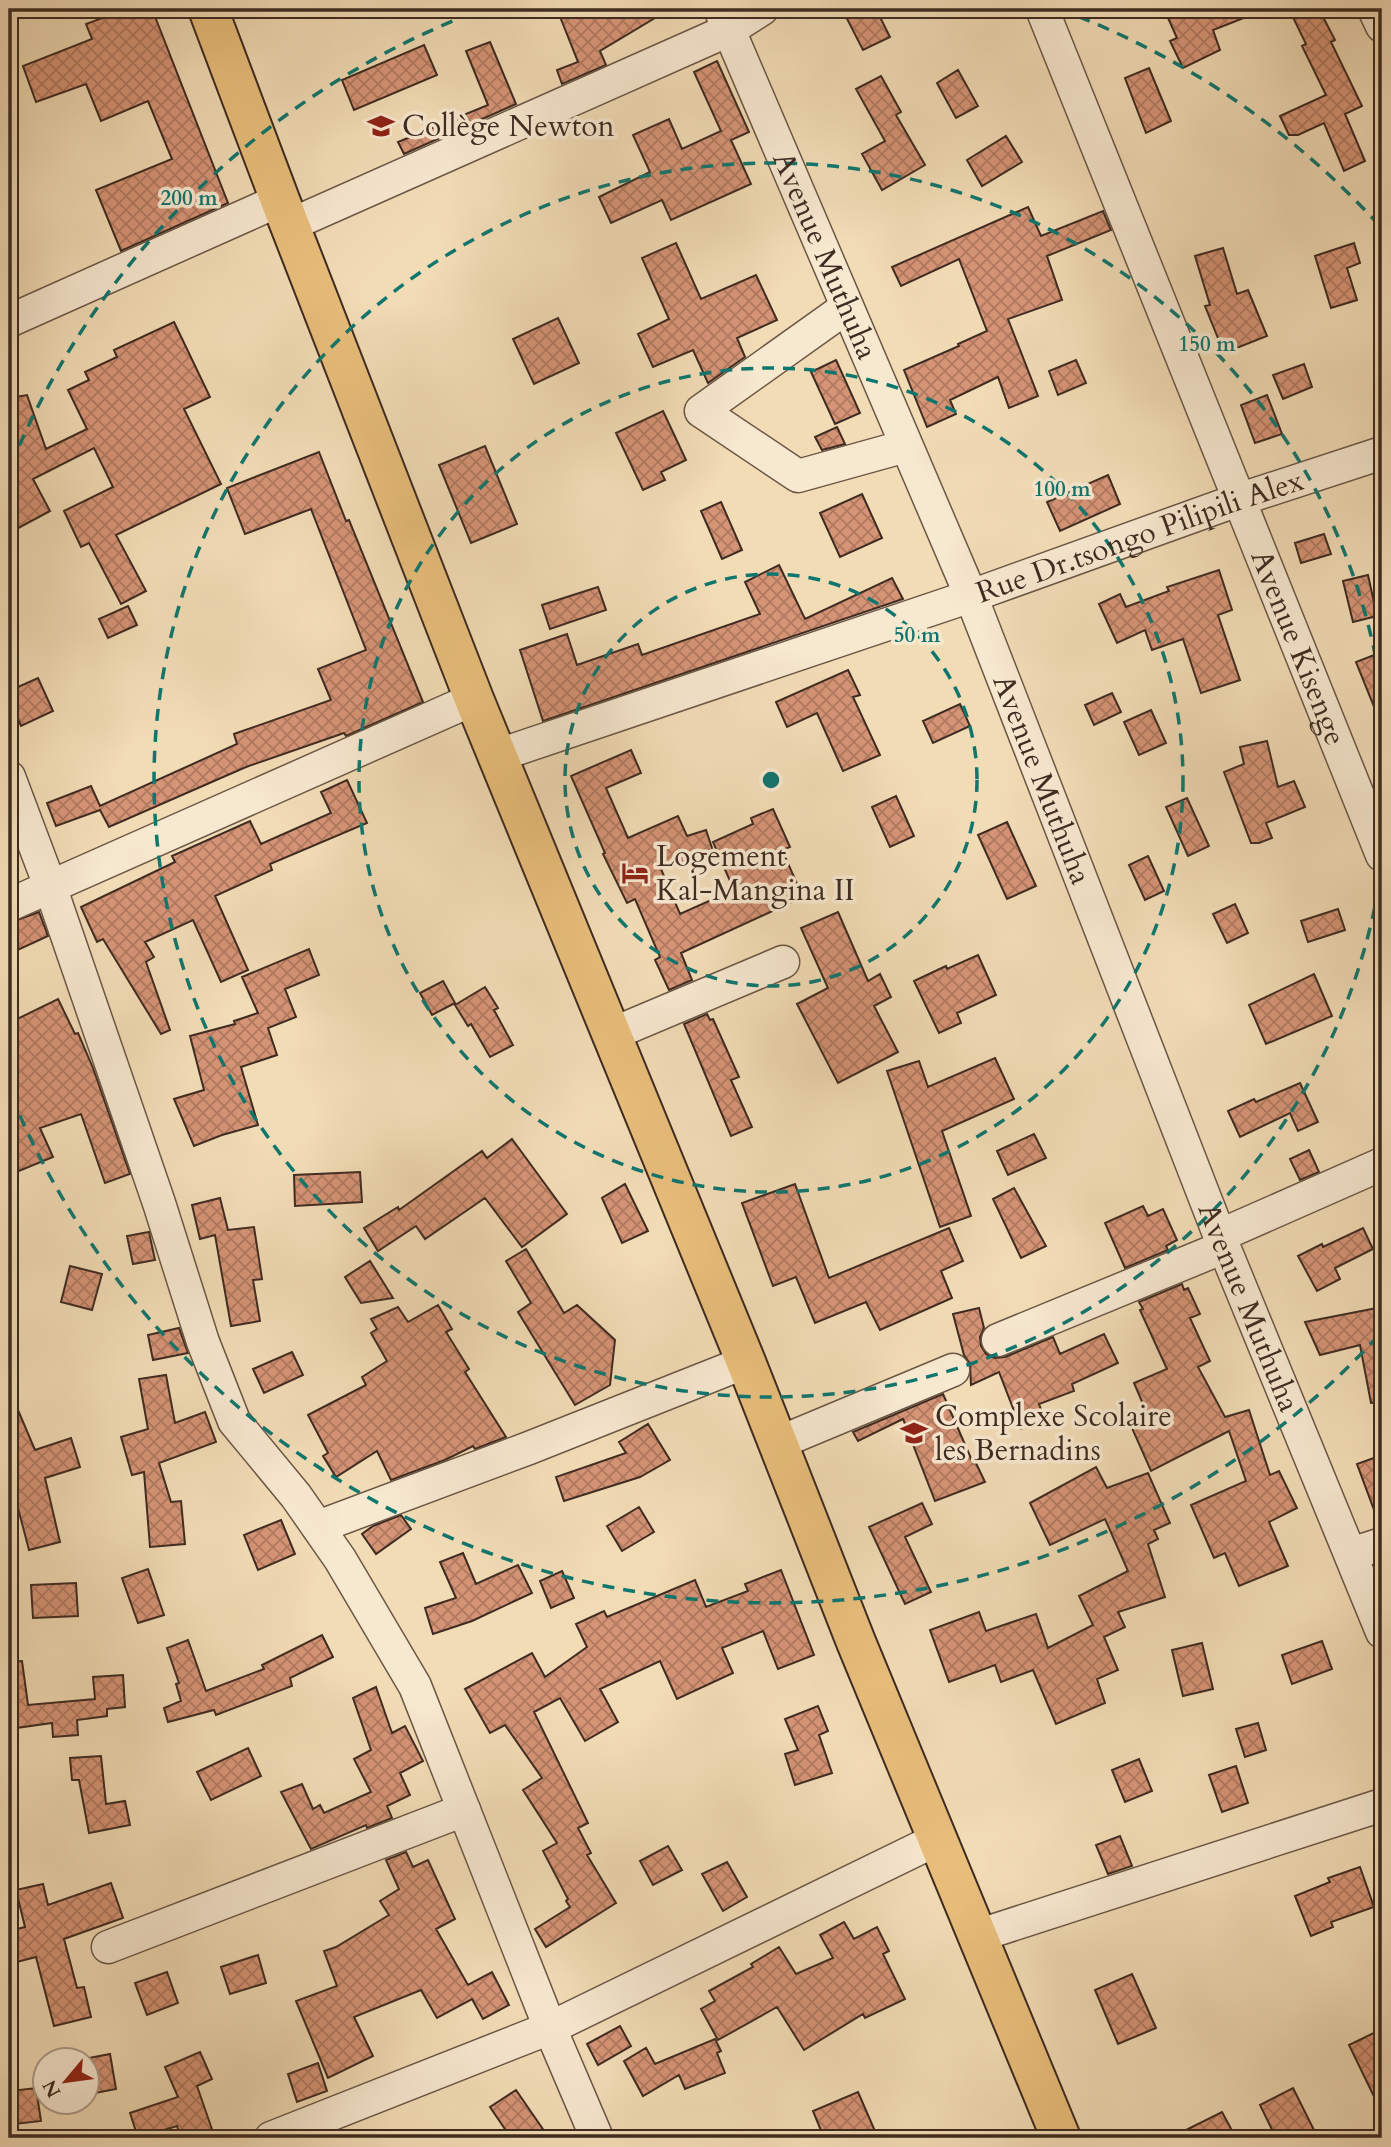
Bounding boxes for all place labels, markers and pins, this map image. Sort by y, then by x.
place label: Collège Newton [402,106,615,147]
school or university icon: Collège Newton [366,111,396,141]
centre of rings [759,768,783,792]
place label: Logement Kal-Mangina II [656,836,854,911]
hotel icon: Logement Kal-Mangina II [620,858,650,888]
place label: Complexe Scolaire les Bernadins [935,1396,1172,1471]
school or university icon: Complexe Scolaire les Bernadins [899,1418,929,1448]

